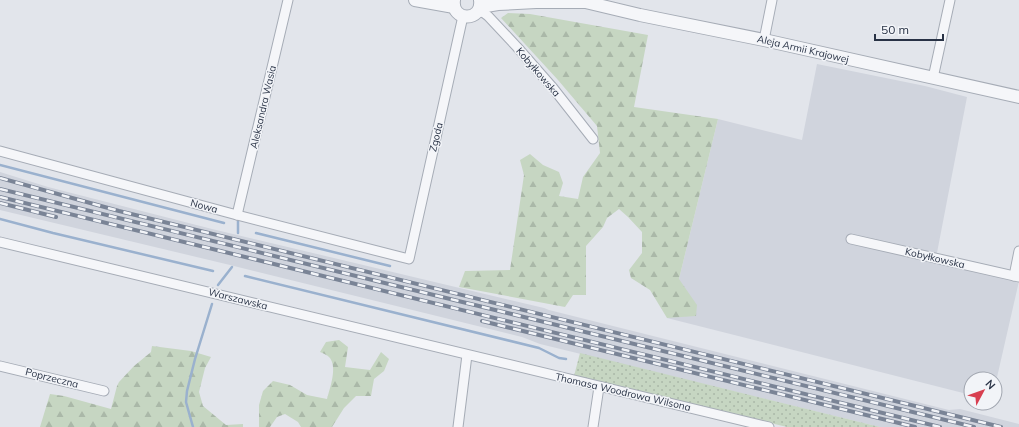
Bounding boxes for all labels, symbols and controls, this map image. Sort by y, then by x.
scale bar [875,16,943,42]
text: 50 m [881,22,909,37]
street label: Aleja Armii Krajowej [756,32,850,66]
street label: Kobyłkowska [513,45,563,99]
street label: Aleksandra Wasia [247,64,279,150]
street label: Zgoda [426,121,446,153]
street label: Nowa [189,196,219,216]
street label: Kobyłkowska [904,245,966,271]
street label: Warszawska [207,285,269,313]
street label: Poprzeczna [24,365,80,391]
street label: Thomasa Woodrowa Wilsona [554,370,692,414]
north arrow [963,371,1003,411]
text: N [983,377,999,392]

